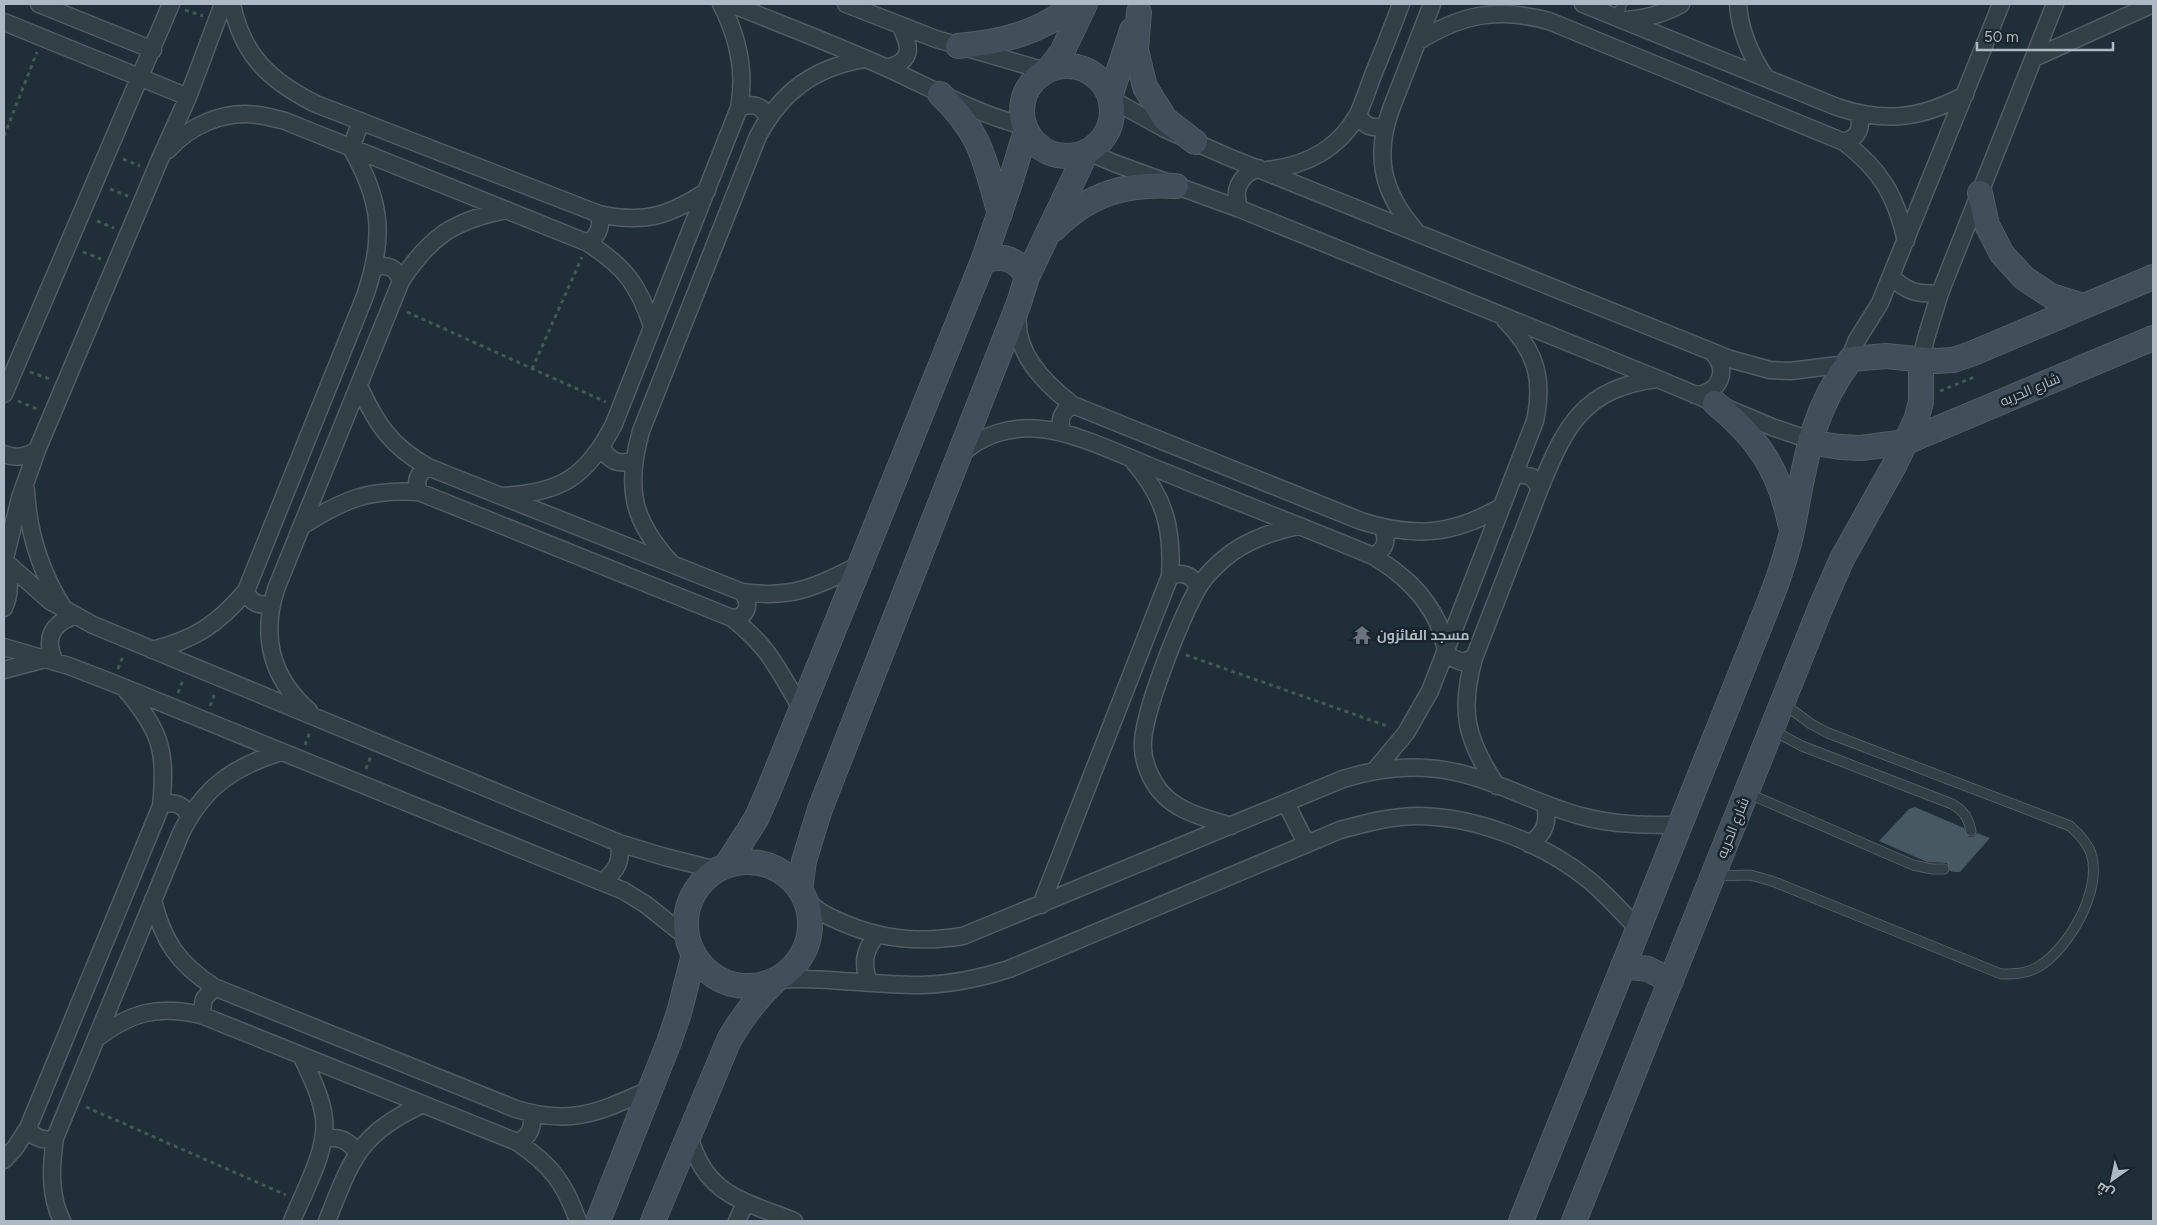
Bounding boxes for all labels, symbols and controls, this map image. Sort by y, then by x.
scale bar [1977,20,2113,52]
text: 50 m [1984,28,2019,46]
street label: شارع الحريه [1997,370,2063,410]
temple icon: مسجد الفائزون [1351,624,1373,646]
place label: مسجد الفائزون [1377,627,1469,644]
street label: شارع الحريه [1713,795,1753,861]
north arrow [2087,1155,2137,1205]
text: ش [2093,1178,2117,1203]

